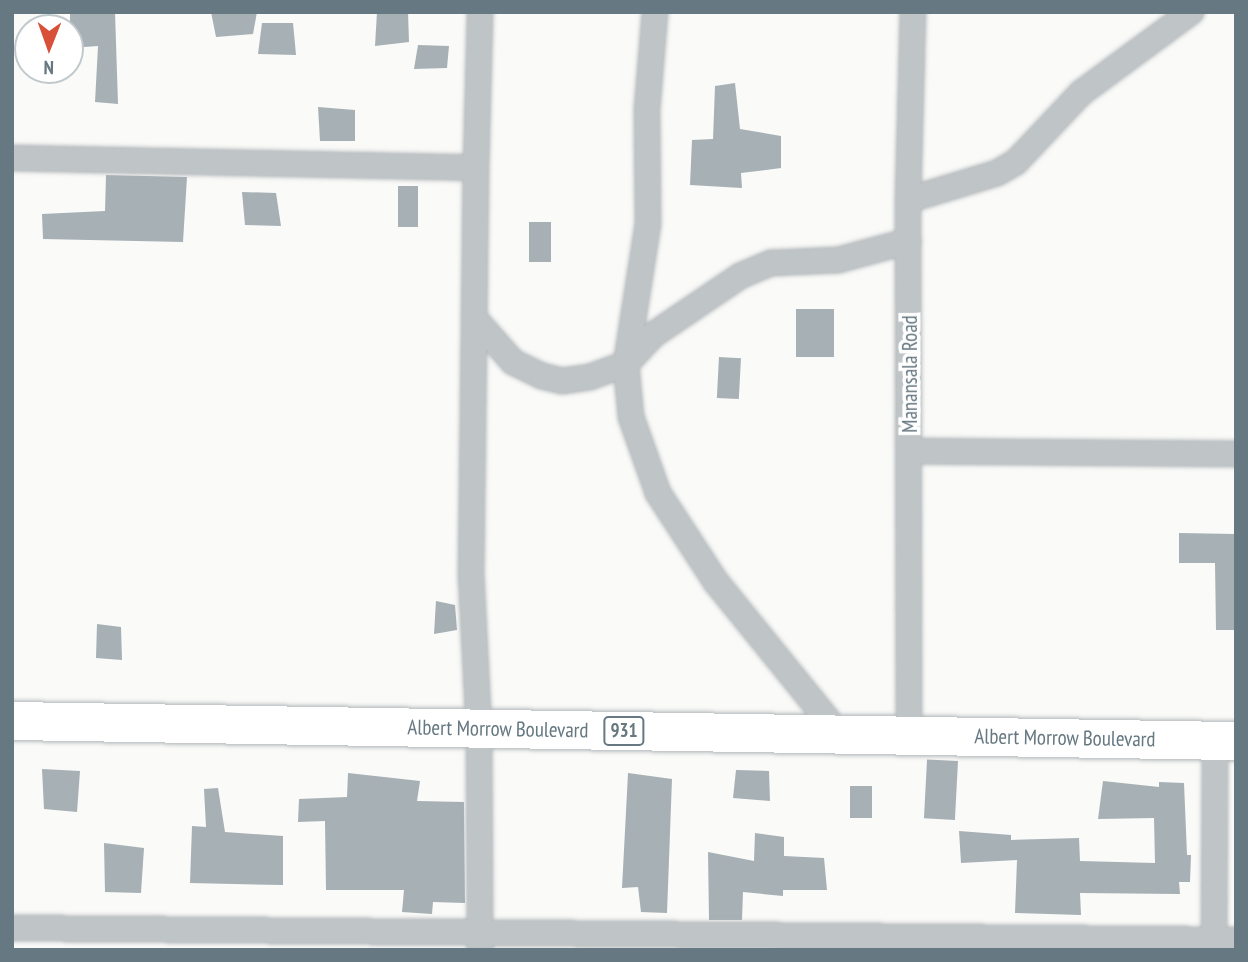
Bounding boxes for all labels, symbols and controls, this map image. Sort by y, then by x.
north arrow [14,14,84,84]
text: N [43,56,54,80]
street label: Manansala Road [897,315,923,433]
street label: Albert Morrow Boulevard [407,715,589,743]
road number: 931 [603,716,645,746]
street label: Albert Morrow Boulevard [974,724,1156,752]

